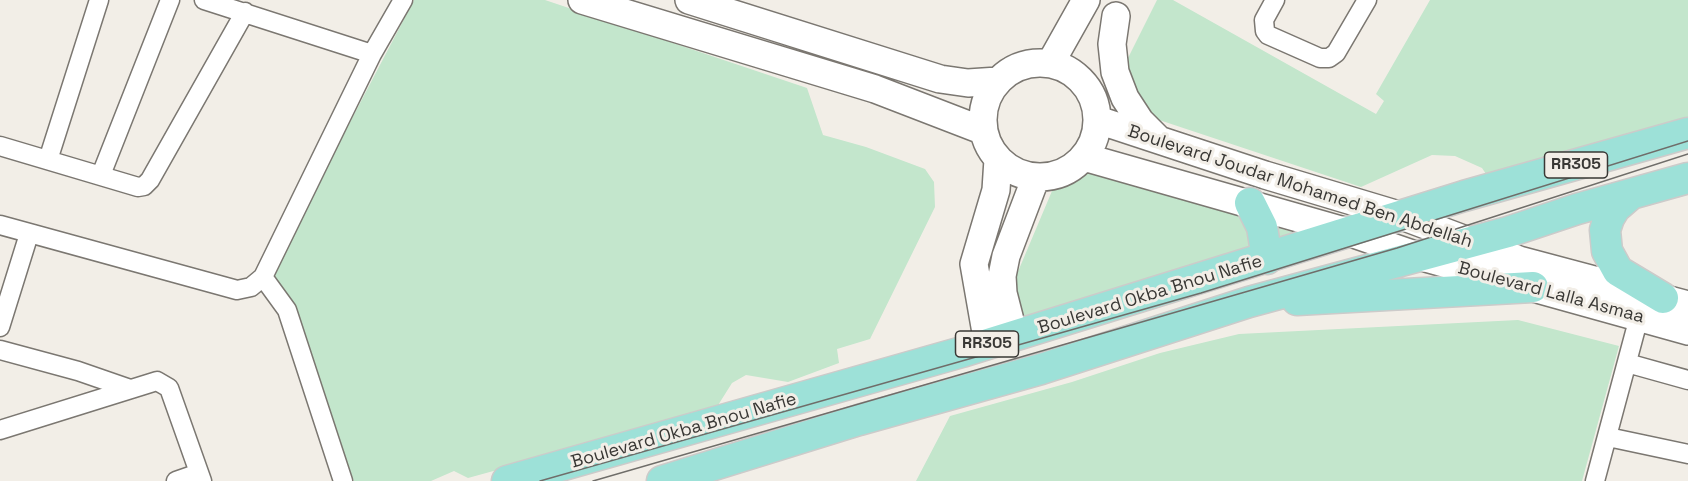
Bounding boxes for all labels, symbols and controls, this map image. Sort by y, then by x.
street label: Boulevard Joudar Mohamed Ben Abdellah [1125,121,1475,253]
road number: RR305 [1544,152,1608,178]
street label: Boulevard Okba Bnou Nafie [1035,251,1265,339]
street label: Boulevard Lalla Asmaa [1455,258,1647,328]
road number: RR305 [956,331,1018,357]
street label: Boulevard Okba Bnou Nafie [569,388,799,474]

